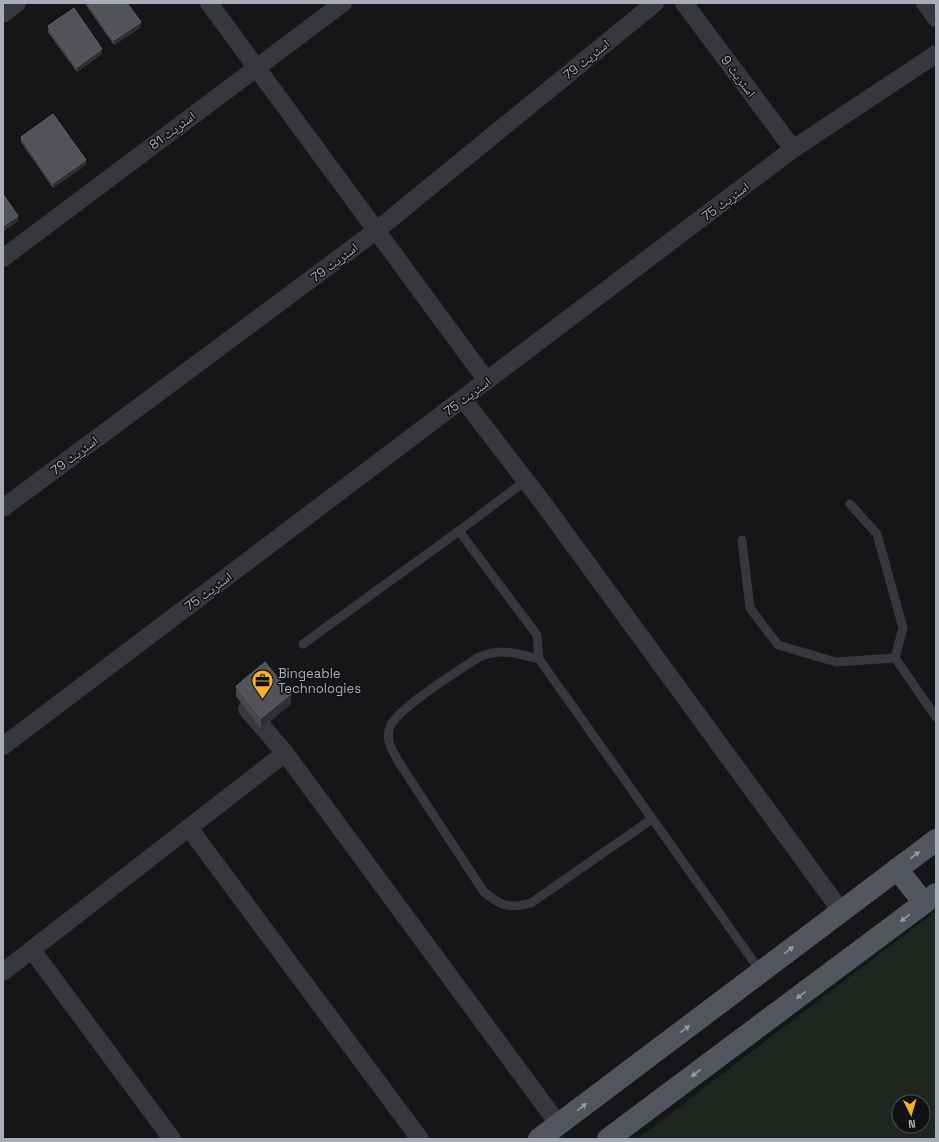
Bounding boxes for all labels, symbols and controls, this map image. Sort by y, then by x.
street label: اسٹریٹ 79 [559,35,613,83]
street label: اسٹریٹ 9 [717,52,760,101]
street label: اسٹریٹ 81 [146,107,199,153]
street label: اسٹریٹ 75 [698,178,752,225]
street label: اسٹریٹ 79 [307,239,361,286]
street label: اسٹریٹ 75 [440,373,494,420]
street label: اسٹریٹ 79 [47,432,101,479]
street label: اسٹریٹ 75 [181,568,235,615]
place label: Bingeable Technologies [278,665,361,697]
office icon: Bingeable Technologies [250,667,276,700]
one-way arrow [910,851,921,859]
one-way arrow [899,913,910,922]
one-way arrow [783,946,794,954]
one-way arrow [795,991,806,1000]
one-way arrow [680,1025,691,1033]
one-way arrow [691,1069,702,1077]
north arrow [891,1094,931,1134]
one-way arrow [576,1103,587,1112]
text: N [908,1117,916,1131]

